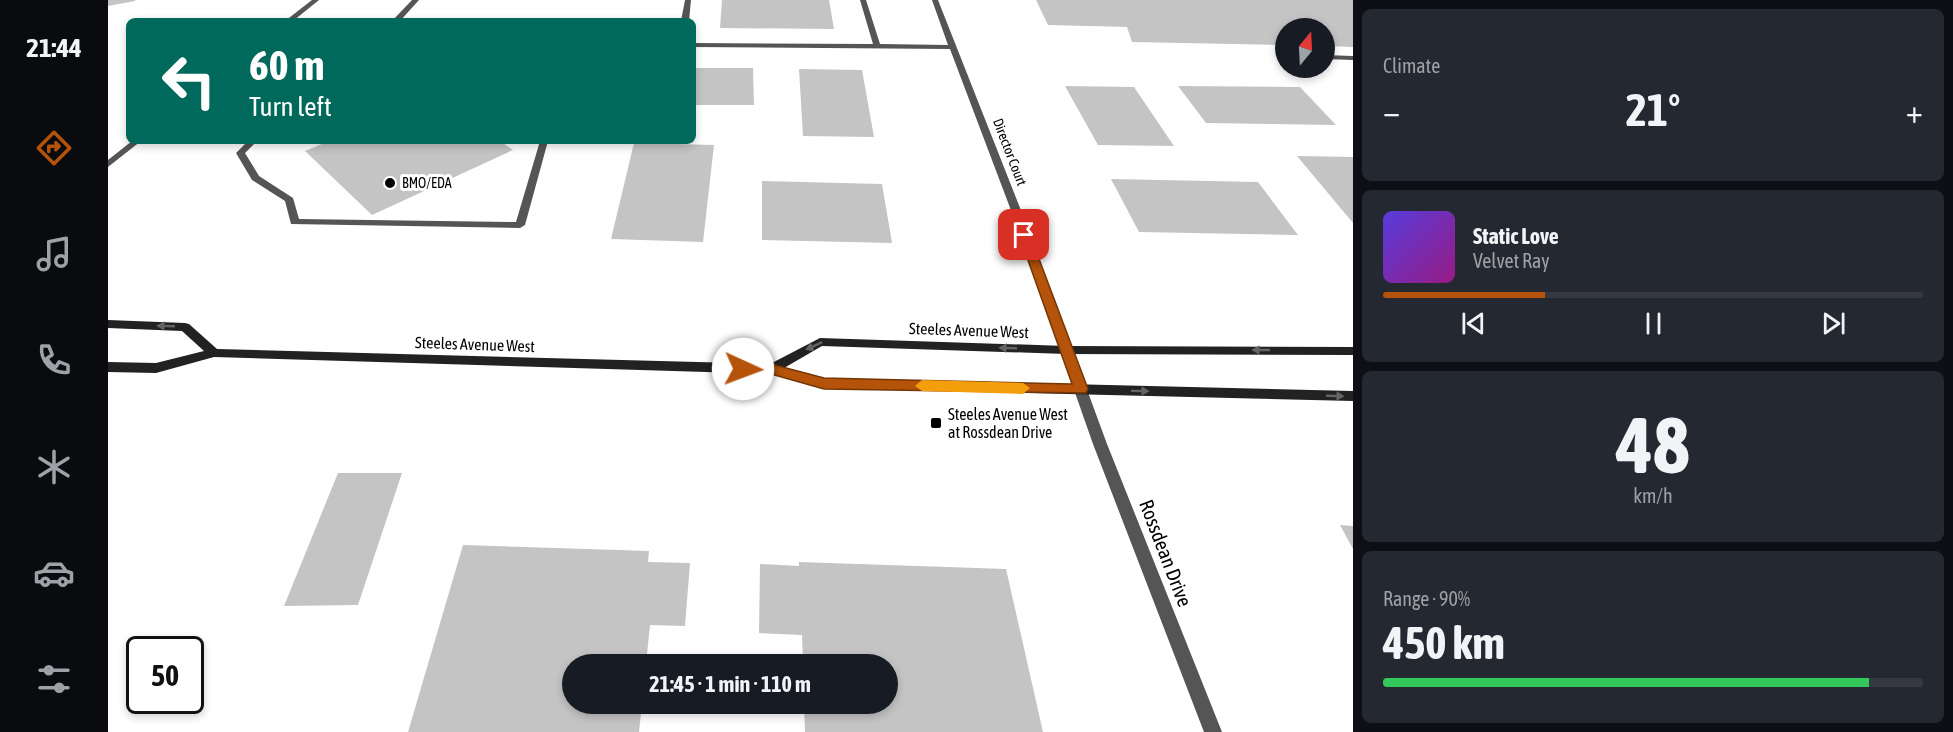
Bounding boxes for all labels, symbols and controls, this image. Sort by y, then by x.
north arrow [1275,18,1335,78]
map controls [1275,18,1335,78]
text: 21:44 [26,32,82,63]
text: 60 m [249,41,324,89]
icon: left [150,42,228,120]
text: Climate [1383,54,1440,77]
text: 21° [1626,84,1680,136]
text: Turn left [249,91,332,122]
text: − [1383,92,1400,130]
text: + [1906,92,1923,130]
street label: Director Court [990,116,1030,188]
icon: directions [33,127,75,169]
place label: BMO/EDA [402,175,452,191]
marker: BMO/EDA [383,176,397,190]
pin [998,209,1049,260]
icon: arrive [1007,218,1040,251]
text: Static Love [1473,223,1559,249]
icon: music [33,233,75,275]
text: Velvet Ray [1473,249,1550,272]
icon: previous [1457,307,1490,340]
icon: pause [1637,307,1670,340]
icon: next [1817,307,1850,340]
street label: Steeles Avenue West [909,319,1030,341]
one-way arrow [157,321,176,331]
street label: Steeles Avenue West [415,333,536,355]
position arrow [711,337,775,401]
icon: phone [33,339,75,381]
one-way arrow [805,341,823,351]
one-way arrow [998,343,1017,352]
one-way arrow [1252,345,1271,355]
one-way arrow [1130,386,1149,395]
one-way arrow [1325,391,1344,401]
text: 48 [1616,400,1690,490]
place label: Steeles Avenue West at Rossdean Drive [948,405,1068,441]
marker: Steeles Avenue West at Rossdean Drive [929,416,943,430]
icon: climate [33,446,75,488]
text: km/h [1633,484,1673,507]
street label: Rossdean Drive [1135,496,1197,610]
icon: car [33,552,75,594]
text: Range · 90% [1383,587,1470,610]
text: 450 km [1383,617,1505,669]
speed limit sign: 50 [126,636,204,714]
icon: filters [33,658,75,700]
text: 21:45 · 1 min · 110 m [649,671,811,697]

